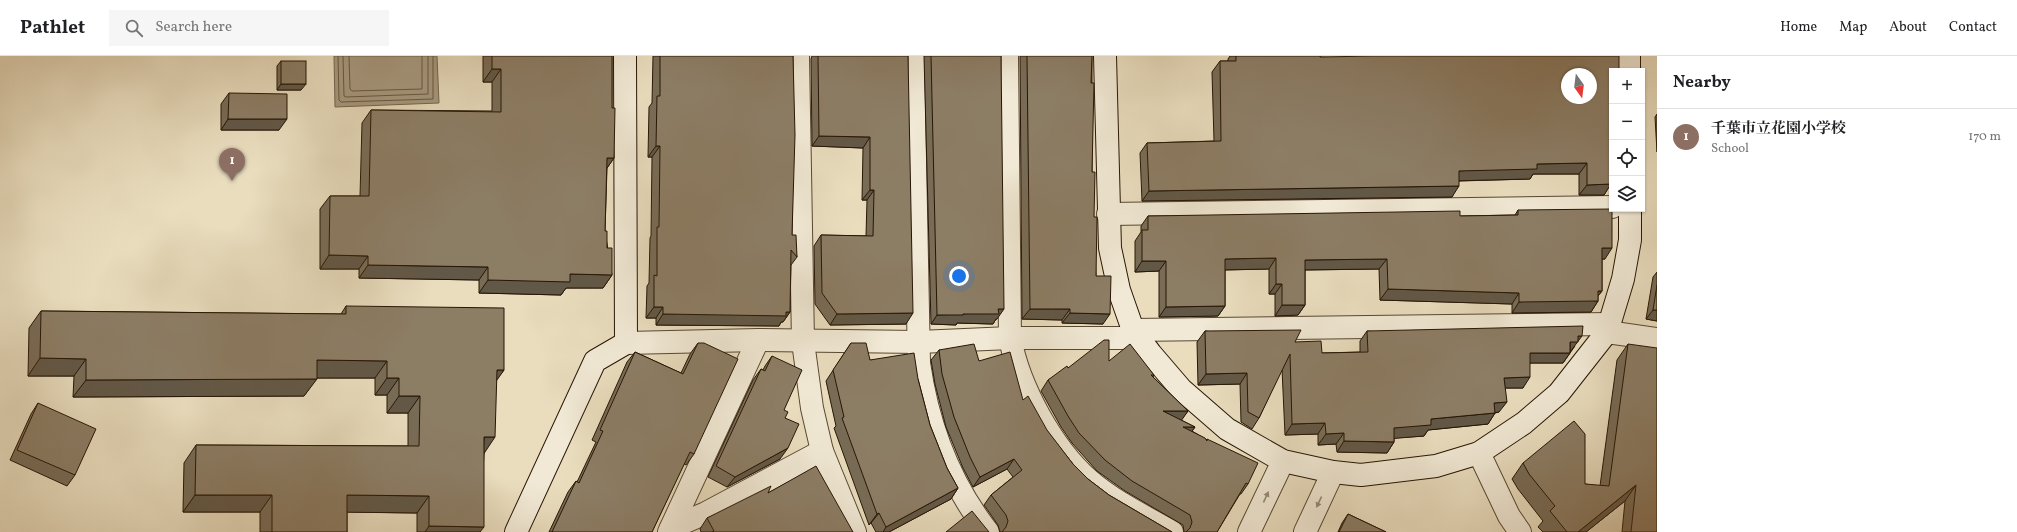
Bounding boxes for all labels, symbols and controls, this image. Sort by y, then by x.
search box [109,10,389,46]
text: Pathlet [20,15,85,41]
icon: search [123,17,145,39]
text: Search here [155,17,232,38]
text: Home [1780,18,1817,37]
text: Map [1839,18,1867,37]
text: About [1889,18,1927,37]
text: Contact [1949,18,1997,37]
north arrow [1561,68,1597,104]
map controls [1609,68,1645,212]
button: + [1609,68,1645,104]
text: Nearby [1673,71,1731,94]
button: − [1609,104,1645,140]
text: 千葉市立花園小学校 [1711,119,1846,140]
text: 1 [1683,128,1689,146]
text: 170 m [1968,128,2001,146]
button: locate [1609,140,1645,176]
text: School [1711,140,1749,158]
pin: 1 [219,148,245,181]
button: layers [1609,176,1645,212]
your location [949,266,969,286]
one-way arrow [1263,491,1269,502]
one-way arrow [1316,496,1322,508]

